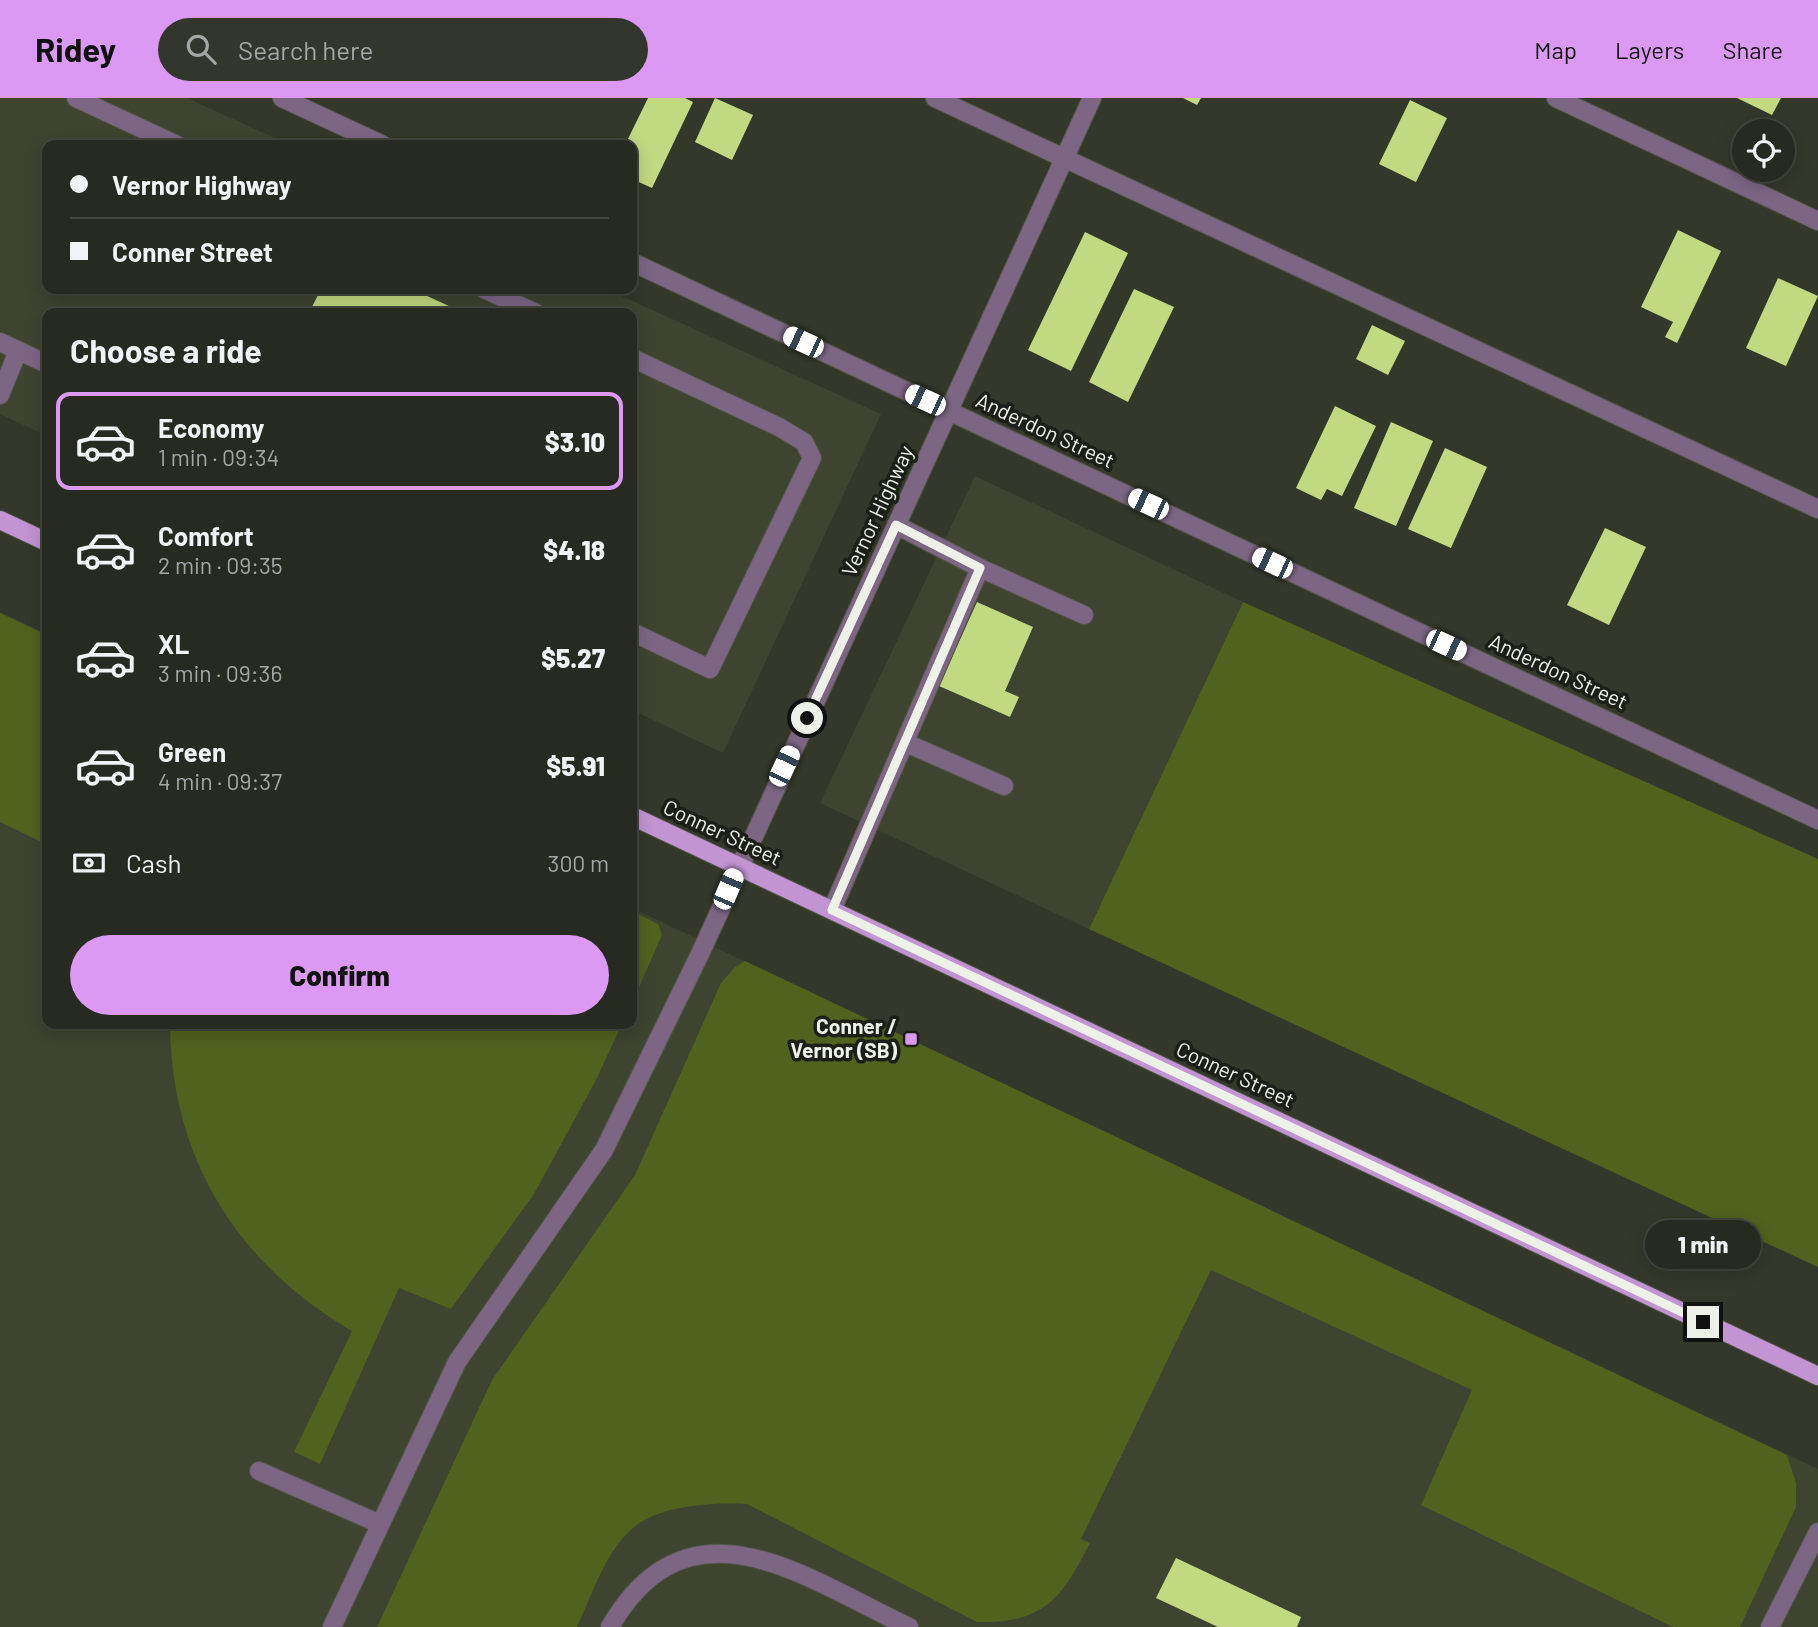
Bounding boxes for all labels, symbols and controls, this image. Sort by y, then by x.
search box [158,18,648,81]
text: Ridey [35,29,116,69]
icon: search [182,30,220,68]
text: Search here [238,34,373,65]
text: Map [1534,35,1577,64]
text: Layers [1615,35,1684,64]
text: Share [1722,35,1783,64]
map controls [1732,119,1795,182]
button: locate [1732,119,1795,182]
text: Vernor Highway [112,169,292,200]
text: Conner Street [112,236,273,267]
car [780,324,827,360]
text: Choose a ride [70,331,262,369]
car [902,382,949,418]
street label: Anderdon Street [972,387,1119,473]
icon: car [74,410,137,473]
text: Economy [158,412,264,443]
text: $3.10 [545,426,605,457]
street label: Vernor Highway [835,441,918,580]
text: 1 min · 09:34 [158,443,279,471]
car [1125,486,1172,522]
icon: car [74,518,137,581]
text: Comfort [158,520,254,551]
text: $4.18 [543,534,605,565]
car [1249,545,1296,581]
text: 2 min · 09:35 [158,551,283,579]
icon: car [74,626,137,689]
car [1423,627,1470,663]
text: XL [158,628,189,659]
street label: Anderdon Street [1485,628,1632,714]
text: $5.27 [541,642,605,673]
text: 3 min · 09:36 [158,659,282,687]
route start [791,702,823,734]
icon: car [74,734,137,797]
text: Green [158,736,226,767]
car [766,743,803,789]
text: $5.91 [546,750,605,781]
text: 4 min · 09:37 [158,767,282,795]
street label: Conner Street [660,793,785,870]
icon: cash [70,844,108,882]
text: Cash [126,847,181,878]
text: 300 m [548,849,609,877]
car [711,866,746,912]
button: Confirm [70,935,609,1015]
place label: Conner / Vernor (SB) [790,1013,898,1062]
marker: Conner / Vernor (SB) [903,1031,919,1047]
street label: Conner Street [1173,1035,1298,1112]
callout: 1 min [1645,1220,1761,1270]
text: 1 min [1678,1230,1728,1258]
route end [1687,1306,1719,1338]

